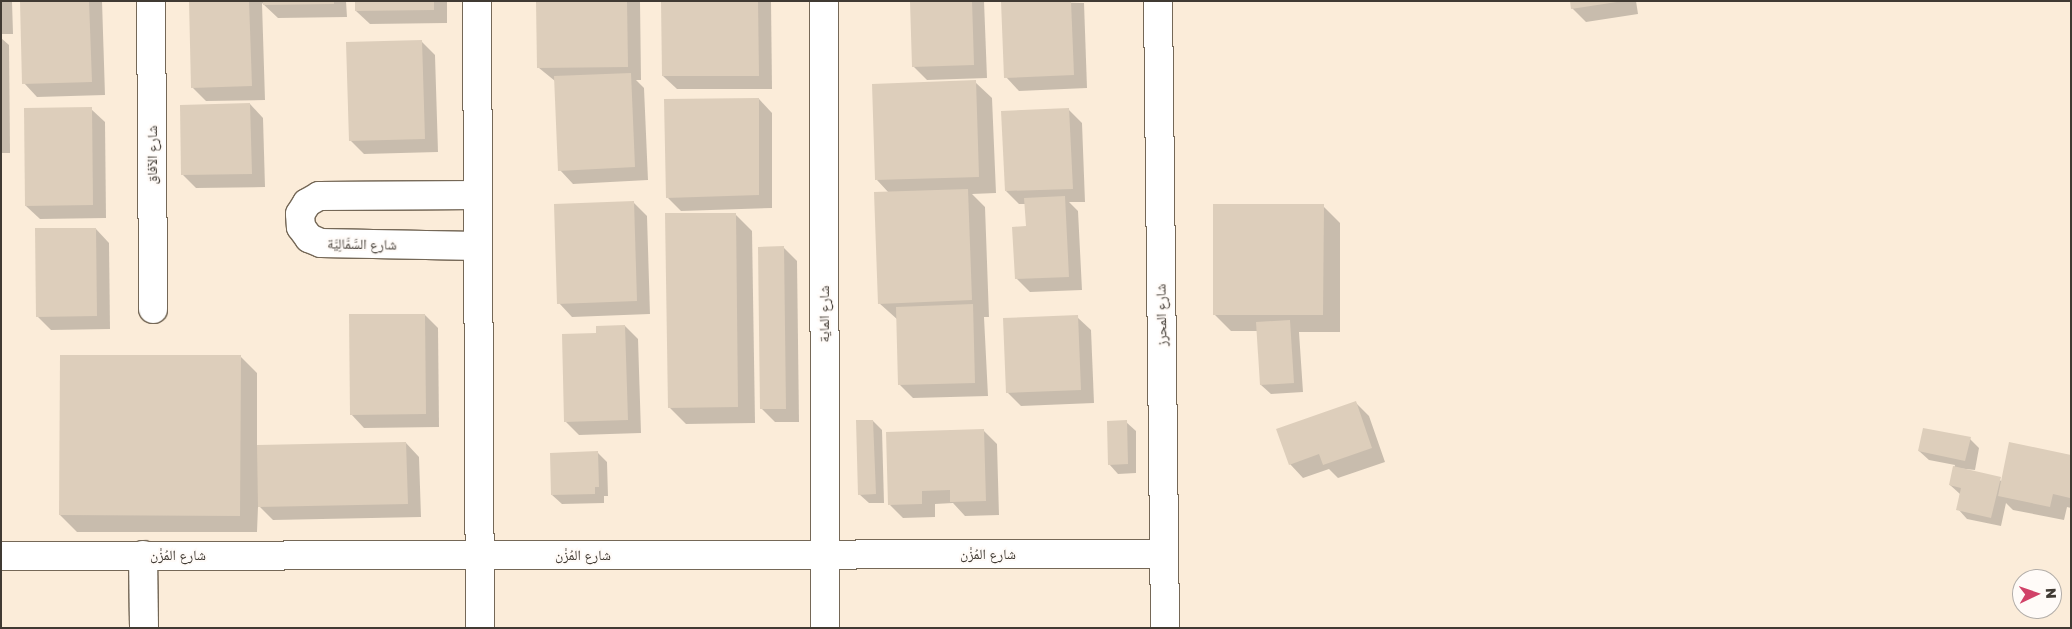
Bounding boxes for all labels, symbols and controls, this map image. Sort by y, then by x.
street label: شارع الآفاق [144,125,160,185]
street label: شارع السَّمَّالِيَّة [327,235,397,253]
street label: شارع المحرز [1152,284,1170,346]
street label: شارع الماية [816,286,832,342]
street label: شارع المُزْن [960,546,1016,562]
street label: شارع المُزْن [150,547,206,563]
street label: شارع المُزْن [555,547,611,563]
north arrow [2012,569,2062,619]
text: N [2043,587,2060,599]

